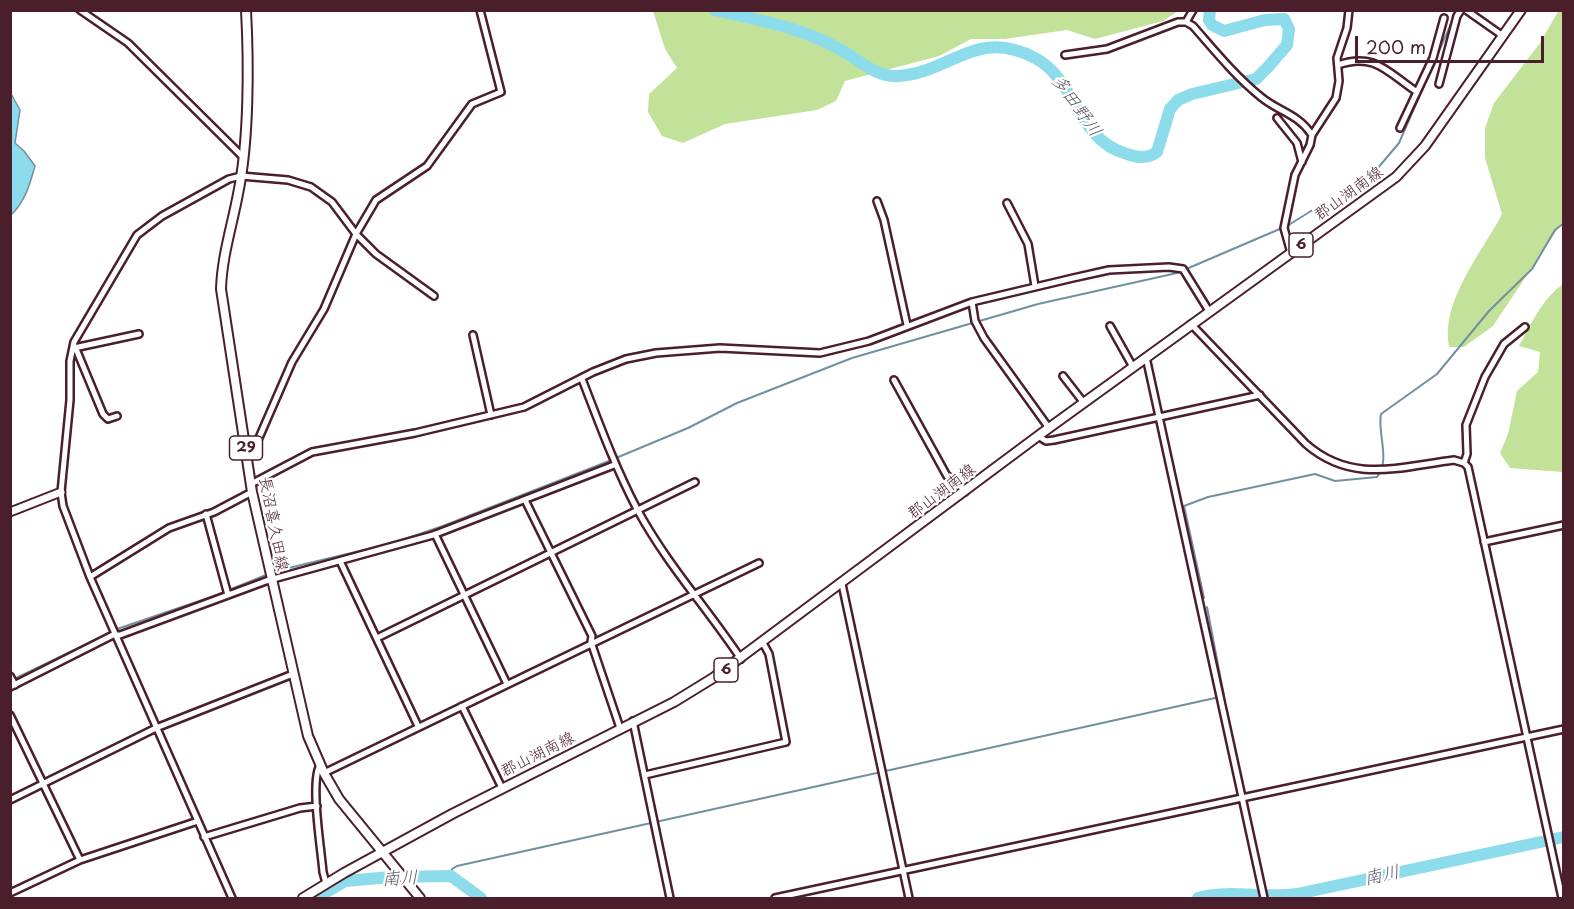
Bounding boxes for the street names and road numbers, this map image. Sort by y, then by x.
street label: 郡山湖南線 [1311,163,1387,225]
road number: 6 [1289,233,1313,257]
road number: 29 [230,436,262,460]
street label: 郡山湖南線 [904,460,980,524]
street label: 長沼喜久田線 [254,475,292,573]
road number: 6 [714,658,738,682]
street label: 郡山湖南線 [498,728,578,782]

